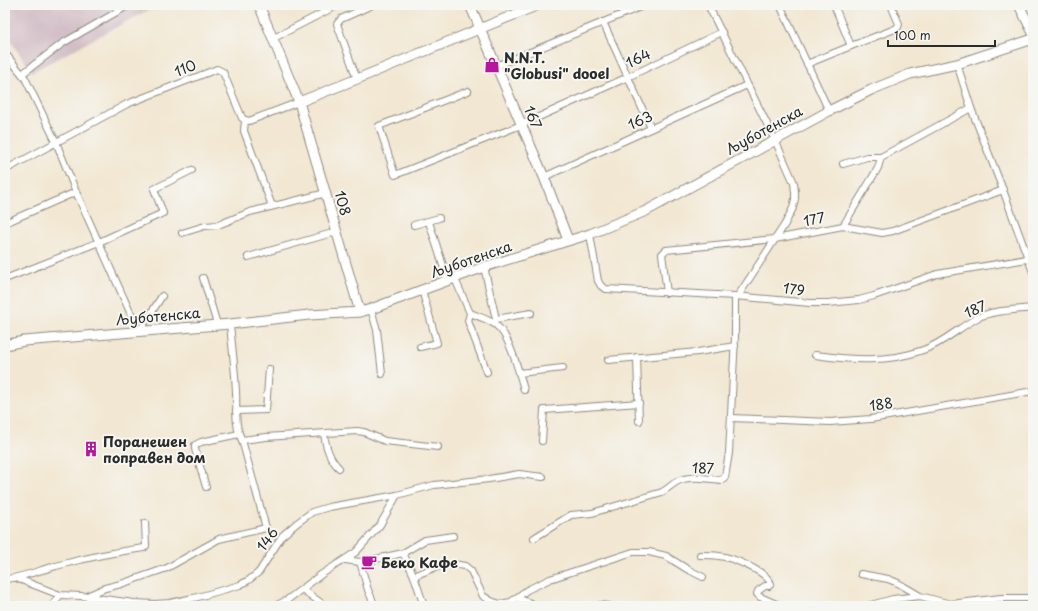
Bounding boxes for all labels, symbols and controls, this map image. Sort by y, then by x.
scale bar [888,22,995,48]
text: 100 m [894,26,931,44]
street label: 164 [622,43,654,73]
place label: N.N.T. "Globusi" dooel [504,47,609,84]
street label: 110 [171,54,199,82]
shop icon: N.N.T. "Globusi" dooel [483,56,501,74]
street label: Љуботенска [722,100,806,160]
street label: 167 [519,102,547,132]
street label: 163 [624,105,656,135]
street label: 108 [330,188,356,218]
street label: 177 [801,207,827,231]
street label: Љуботенска [428,235,515,283]
street label: 179 [782,277,806,301]
street label: 187 [961,295,989,323]
street label: Љуботенска [115,302,201,330]
street label: 188 [868,392,894,416]
place label: Поранешен поправен дом [103,431,206,468]
building icon: Поранешен поправен дом [82,440,100,458]
street label: 187 [691,457,715,479]
street label: 146 [251,522,283,555]
place label: Беко Кафе [381,552,458,573]
cafe icon: Беко Кафе [360,553,378,571]

